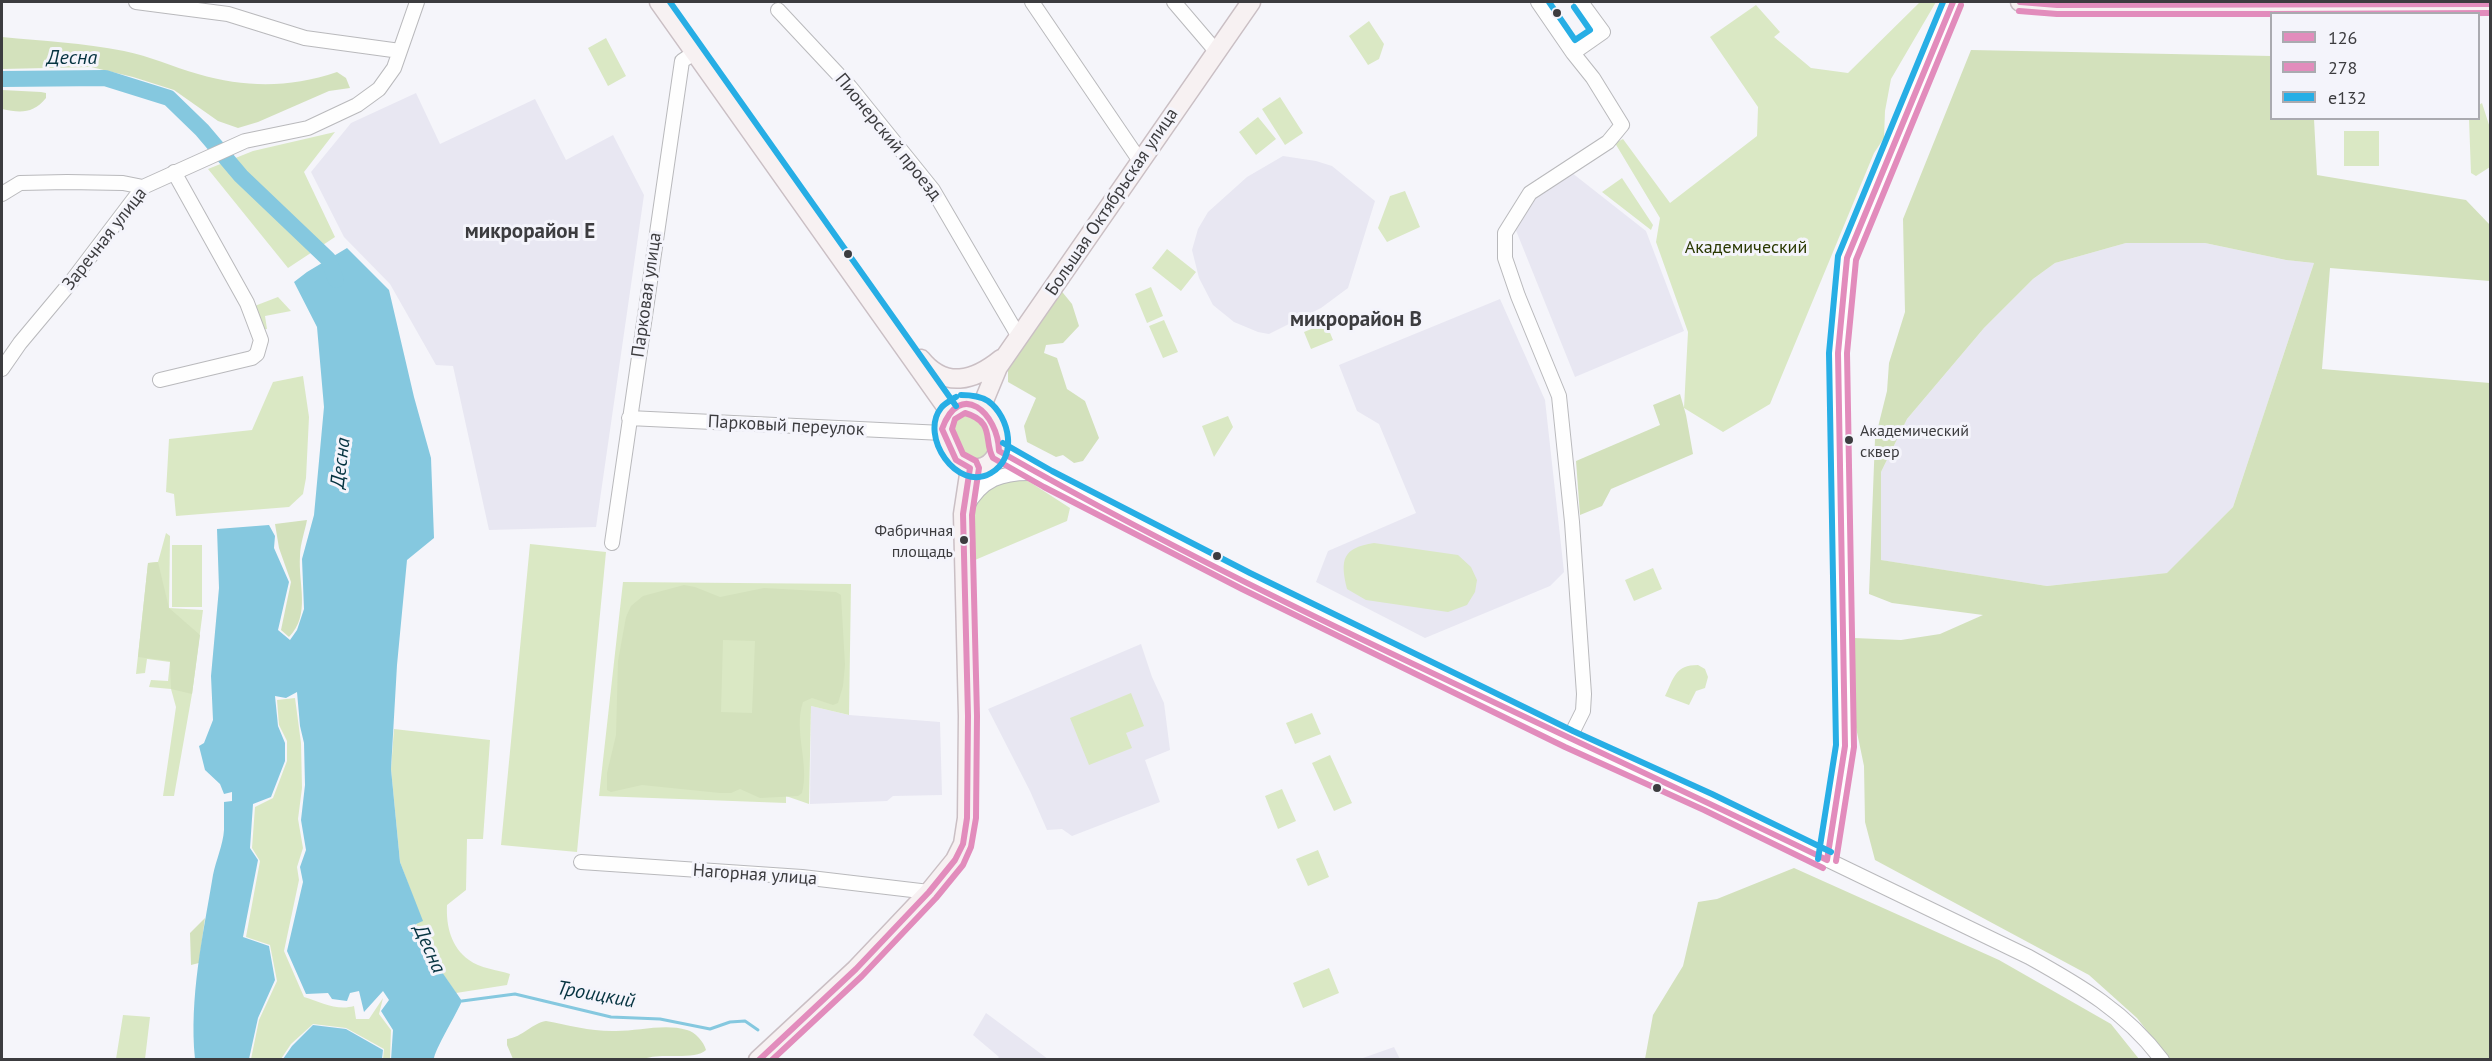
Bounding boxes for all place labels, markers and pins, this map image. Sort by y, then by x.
unlabelled marker [1551,7,1563,19]
unlabelled marker [842,248,854,260]
place label: Академический сквер [1860,421,1969,459]
marker: Академический сквер [1843,434,1855,446]
place label: Фабричная площадь [875,521,953,559]
marker: Фабричная площадь [958,534,970,546]
unlabelled marker [1211,550,1223,562]
unlabelled marker [1651,782,1663,794]

